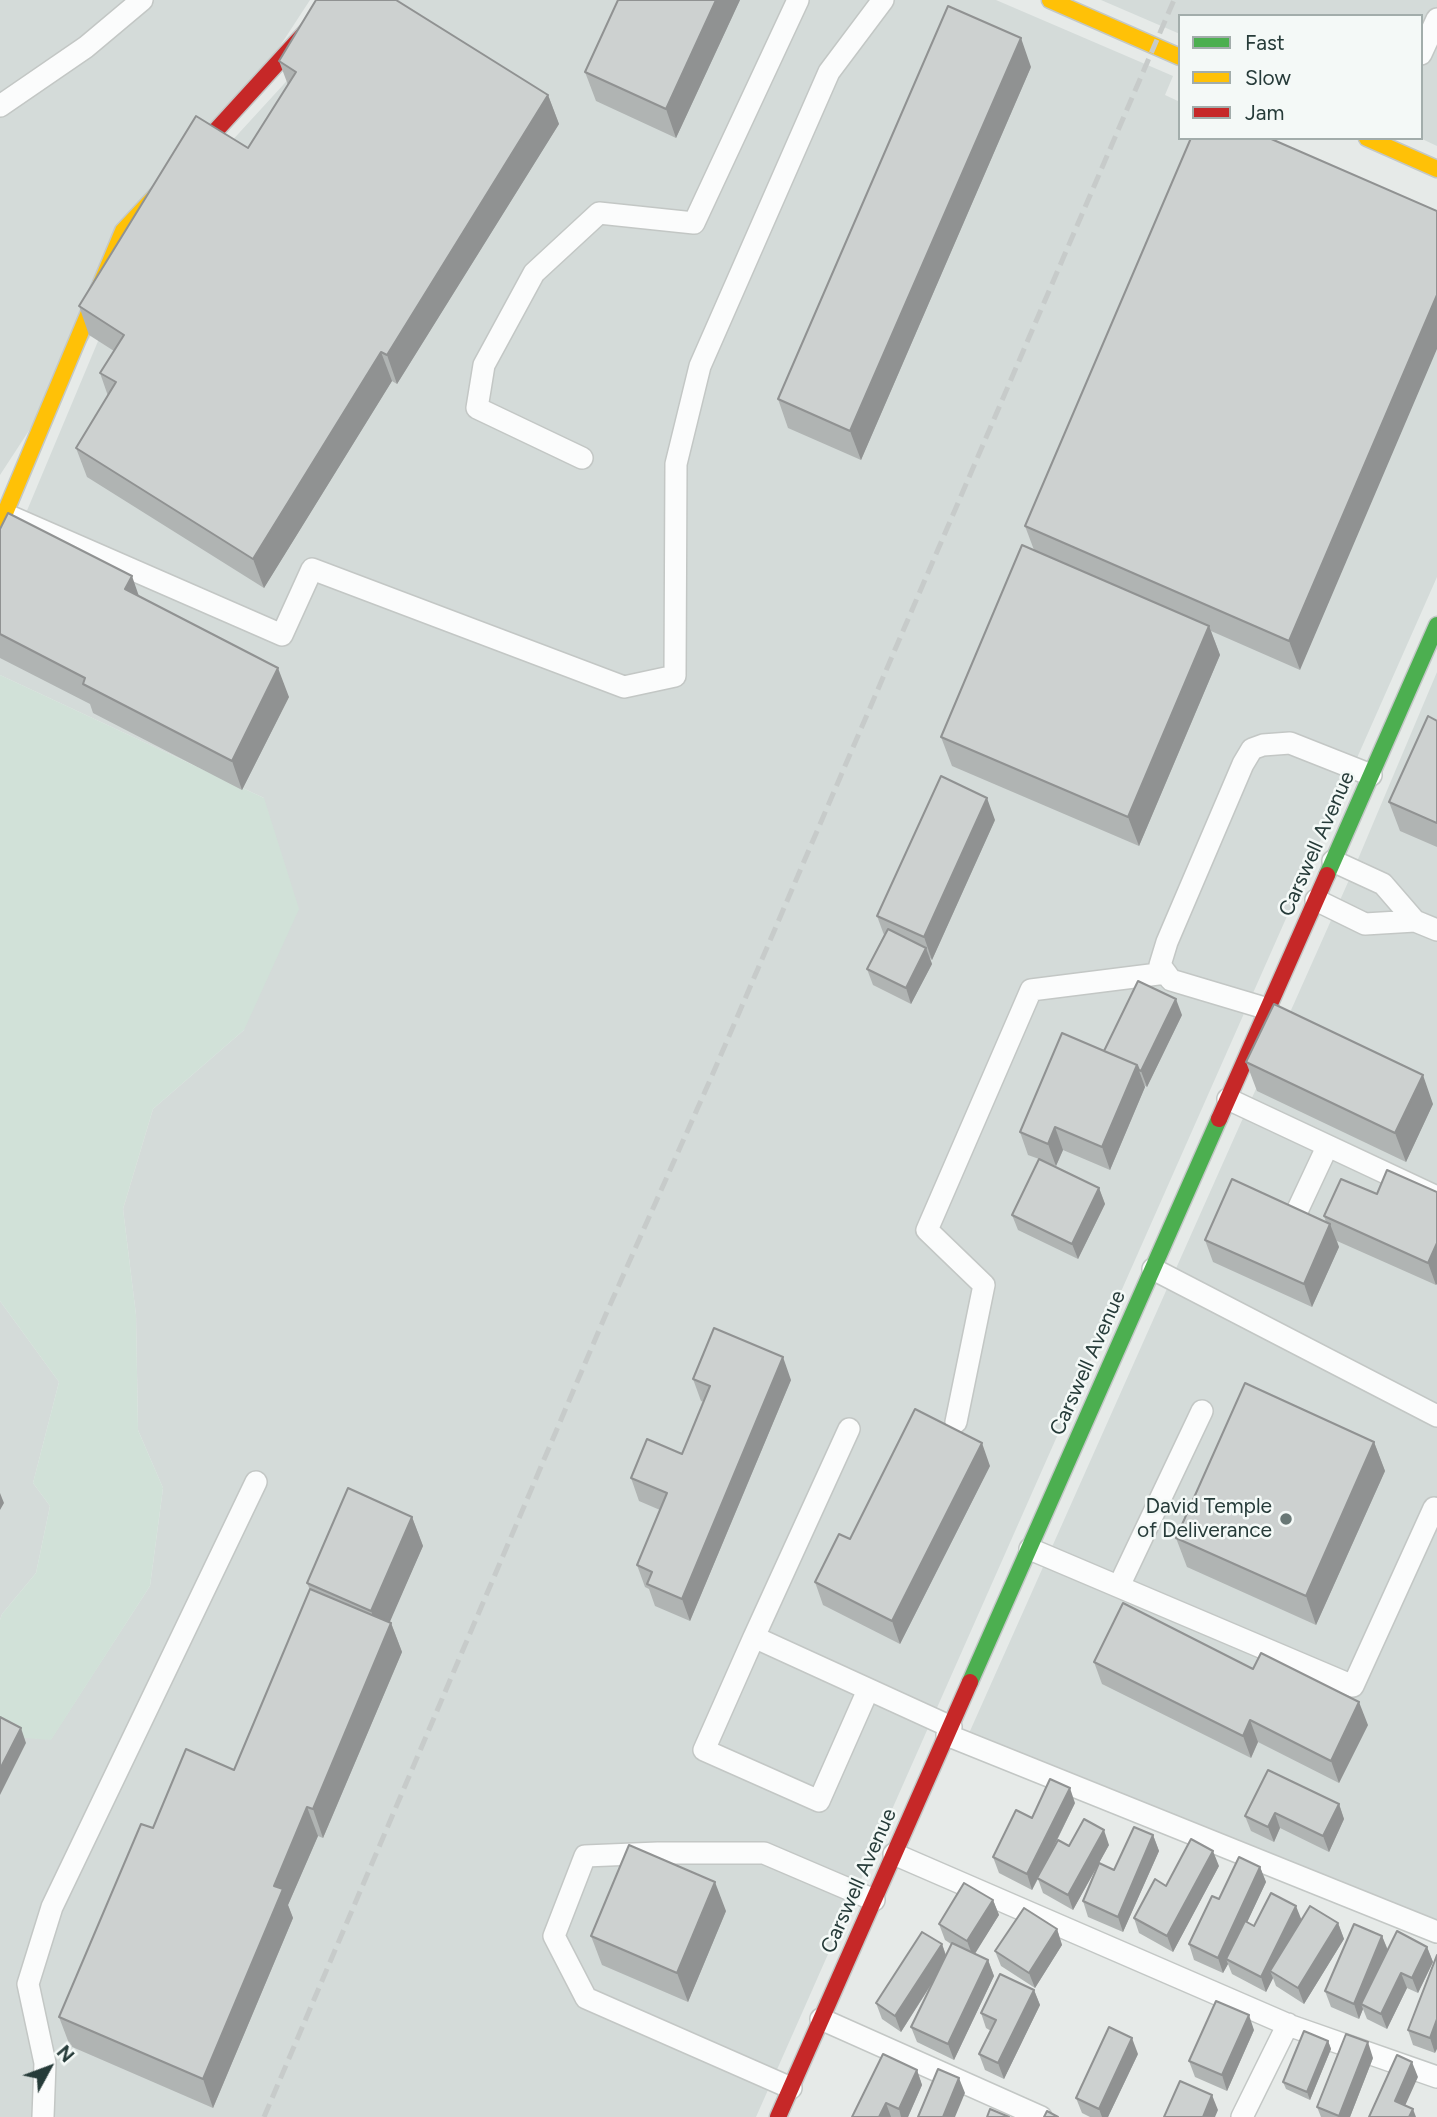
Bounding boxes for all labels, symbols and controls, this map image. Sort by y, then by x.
legend [1178,14,1423,140]
text: Fast [1245,30,1285,55]
text: Slow [1245,65,1291,90]
text: Jam [1245,100,1284,125]
street label: Carswell Avenue [1274,768,1360,920]
street label: Carswell Avenue [1045,1287,1131,1439]
place label: David Temple of Deliverance [1137,1494,1272,1544]
marker: David Temple of Deliverance [1278,1511,1294,1527]
street label: Carswell Avenue [816,1805,902,1957]
north arrow [14,2033,84,2103]
text: N [52,2041,79,2067]

